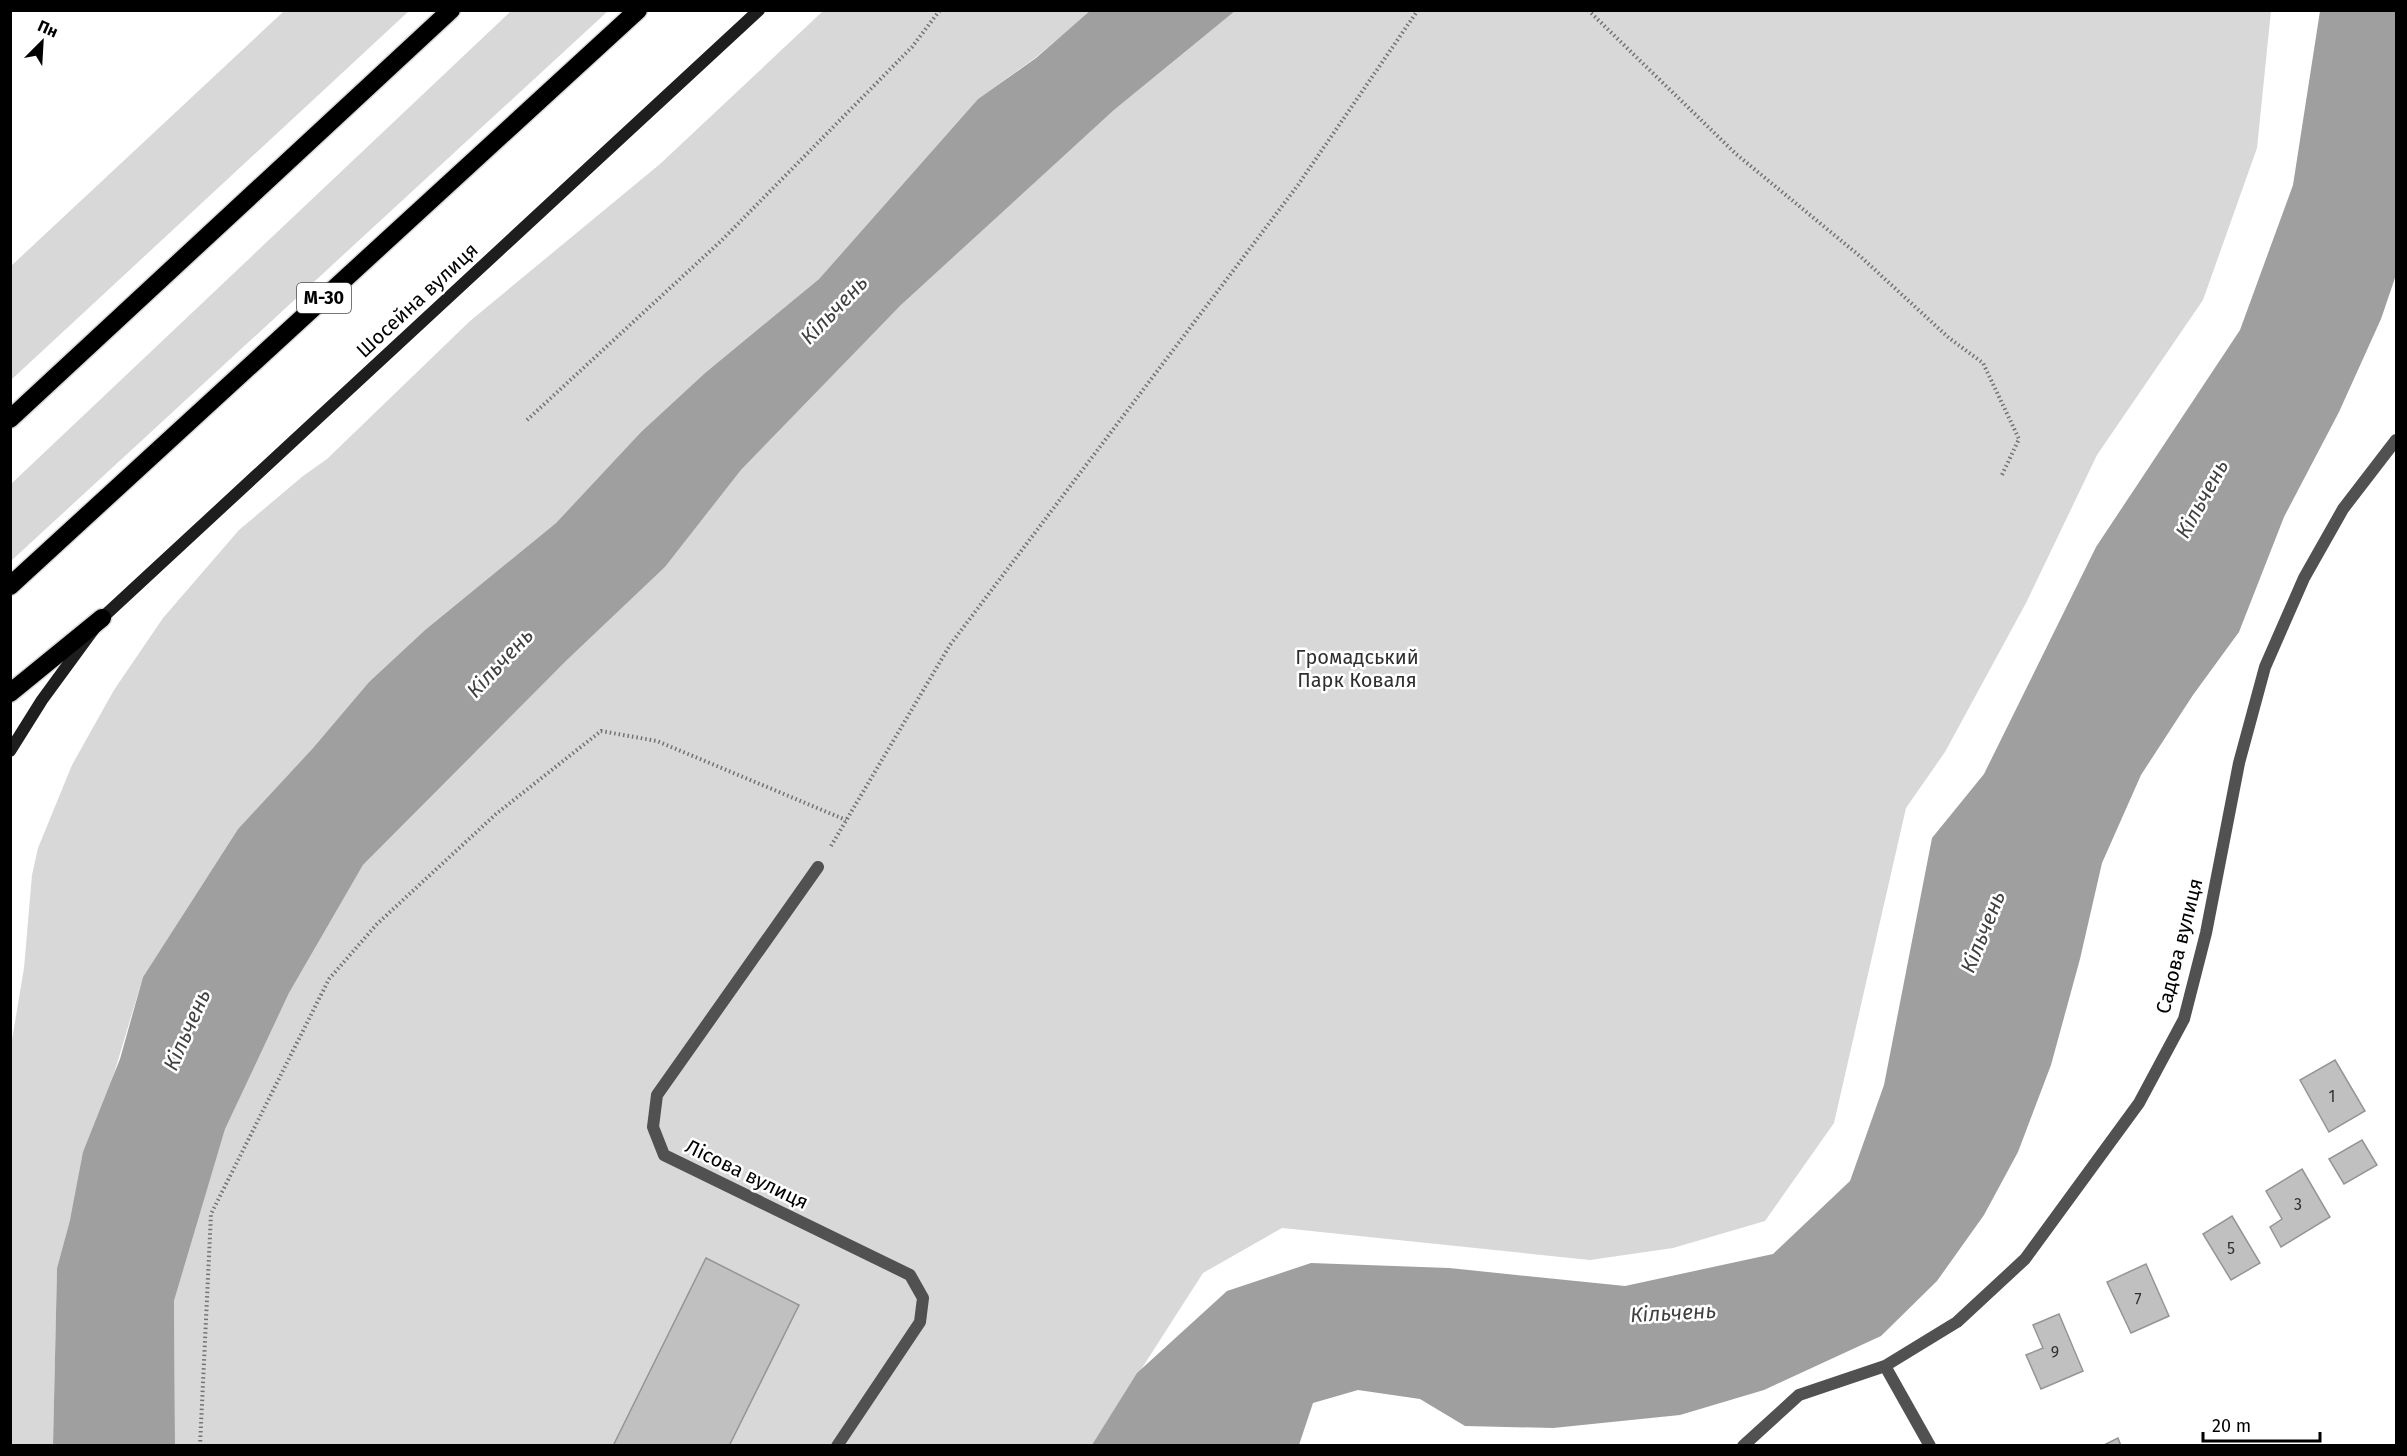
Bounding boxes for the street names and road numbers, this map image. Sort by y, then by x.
street label: Шосейна вулиця [351,238,483,362]
road number: М-30 [297,283,351,313]
street label: Садова вулиця [2151,876,2207,1016]
street label: Лісова вулиця [682,1134,812,1214]

